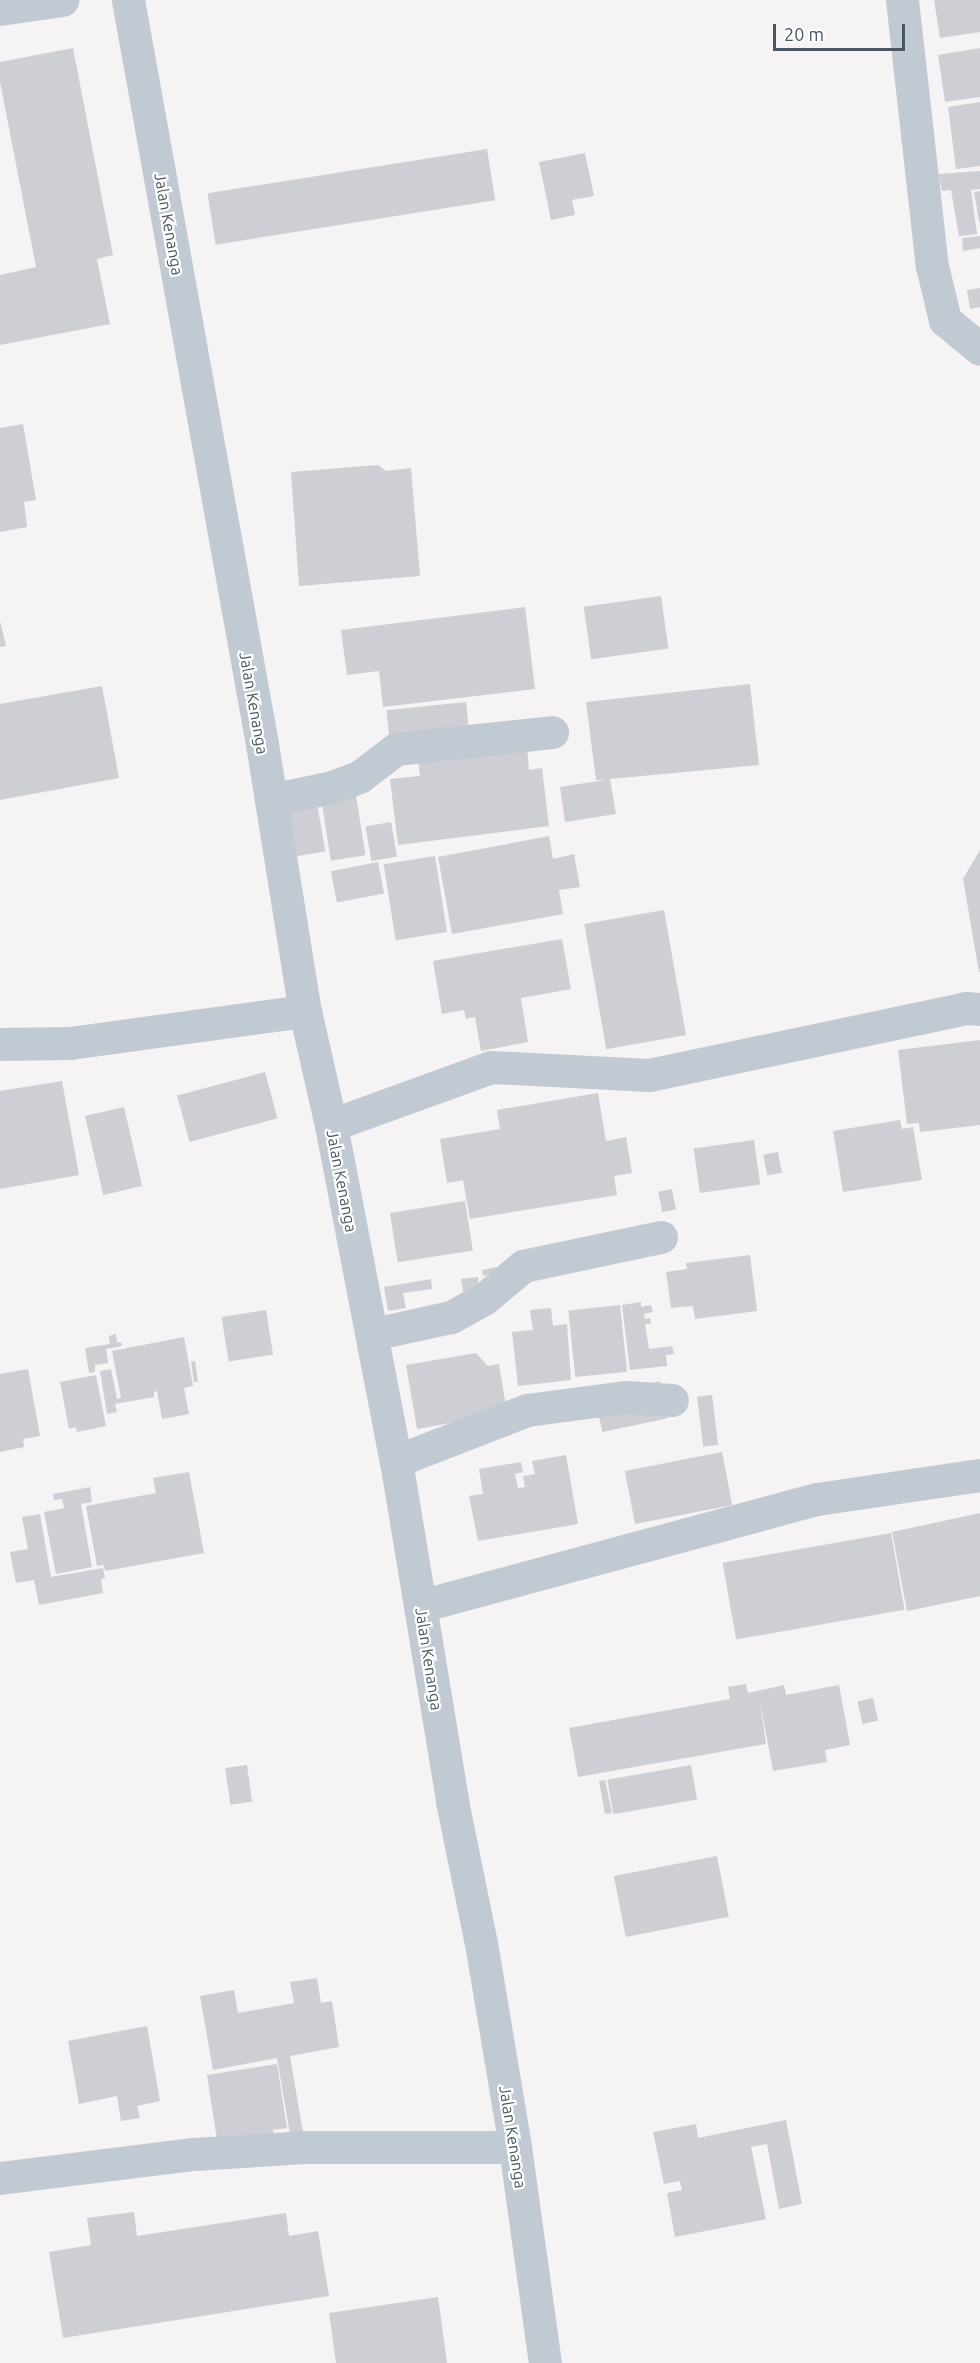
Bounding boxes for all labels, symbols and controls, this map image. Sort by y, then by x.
scale bar [776,12,908,50]
text: 20 m [784,24,824,44]
street label: Jalan Kenanga [151,171,187,277]
street label: Jalan Kenanga [236,650,272,756]
street label: Jalan Kenanga [323,1128,361,1234]
street label: Jalan Kenanga [411,1606,447,1712]
street label: Jalan Kenanga [495,2084,531,2190]

